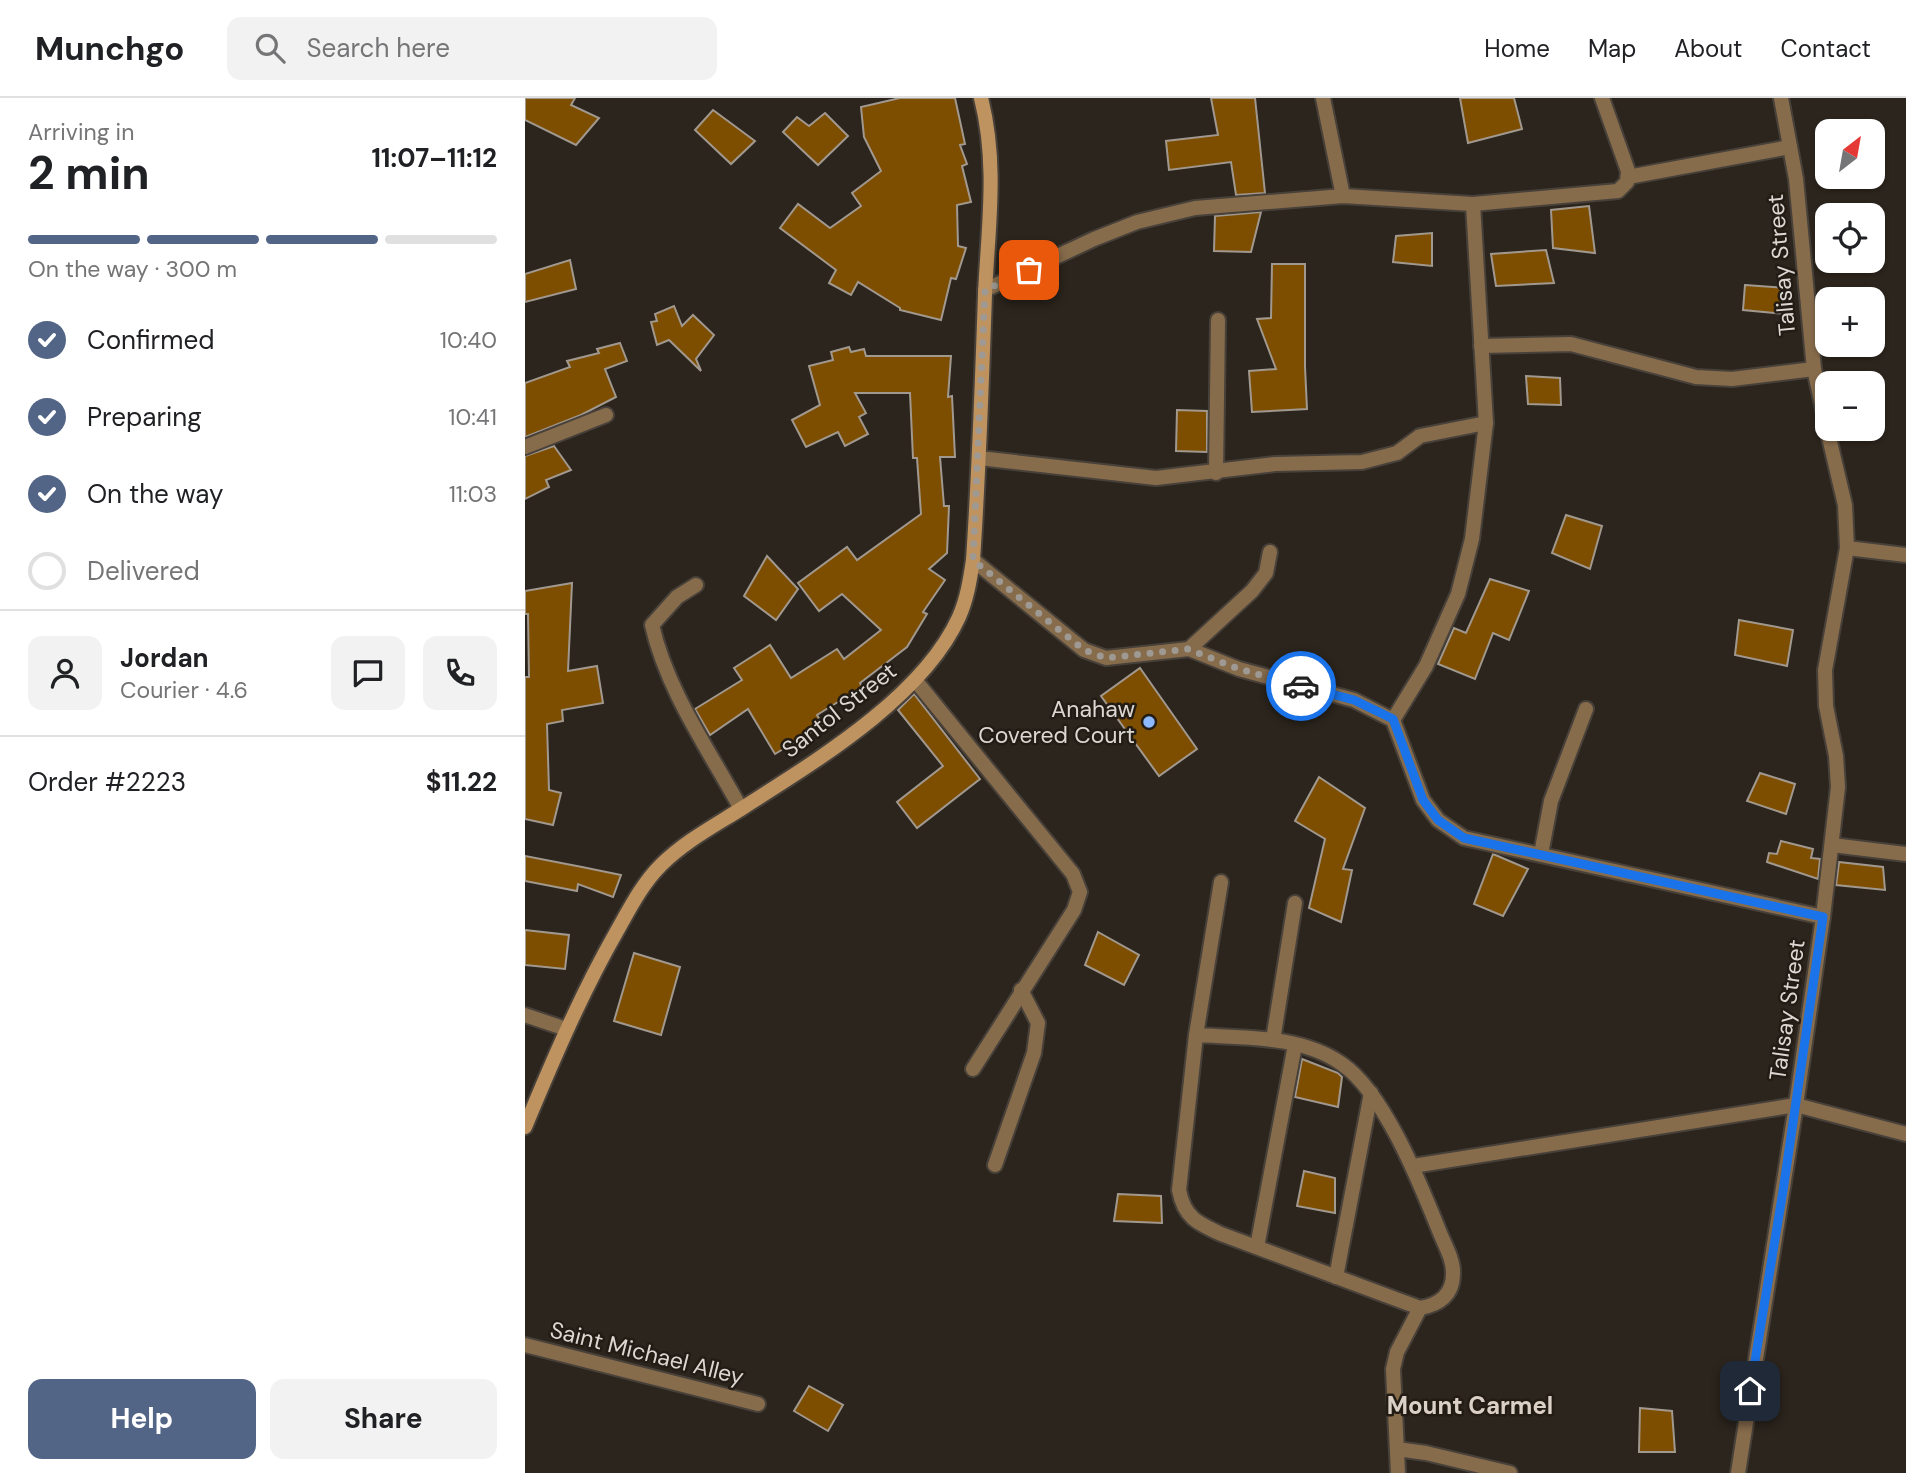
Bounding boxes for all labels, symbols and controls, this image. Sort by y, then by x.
search box [227,17,717,80]
text: Munchgo [35,27,185,70]
icon: search [251,29,289,67]
text: Search here [307,31,450,65]
text: Home [1484,33,1550,64]
text: Map [1588,33,1636,64]
text: About [1674,33,1743,64]
text: Contact [1781,33,1871,64]
text: Arriving in [28,117,134,147]
north arrow [1815,119,1885,189]
map controls [1815,119,1885,441]
text: 11:07–11:12 [372,141,497,175]
text: 2 min [28,143,150,203]
street label: Talisay Street [1760,193,1802,337]
button: locate [1815,203,1885,273]
pin [999,240,1059,300]
icon: bag [1010,251,1048,289]
text: On the way · 300 m [28,254,237,284]
button: + [1815,287,1885,357]
icon: check [28,321,66,359]
text: Confirmed [87,323,214,357]
text: 10:40 [440,325,497,355]
button: − [1815,371,1885,441]
icon: check [28,398,66,436]
text: Preparing [87,400,202,434]
text: 10:41 [448,402,497,432]
icon: check [28,475,66,513]
text: On the way [87,477,223,511]
text: 11:03 [449,479,497,509]
text: Delivered [87,554,200,588]
button: person [28,636,102,710]
button: chat [331,636,405,710]
button: phone [423,636,497,710]
text: Jordan [120,641,209,675]
courier [1266,651,1336,721]
street label: Santol Street [775,656,903,764]
icon: car [1282,667,1320,705]
text: Courier · 4.6 [120,675,248,705]
place label: Anahaw Covered Court [978,694,1135,750]
marker: Anahaw Covered Court [1141,714,1157,730]
text: Order #2223 [28,765,186,799]
text: $11.22 [426,765,497,799]
street label: Talisay Street [1762,938,1812,1082]
street label: Saint Michael Alley [547,1314,747,1392]
pin [1720,1361,1780,1421]
icon: home [1731,1372,1769,1410]
button: Help [28,1379,256,1459]
button: Share [270,1379,497,1459]
district label: Mount Carmel [1387,1390,1553,1421]

